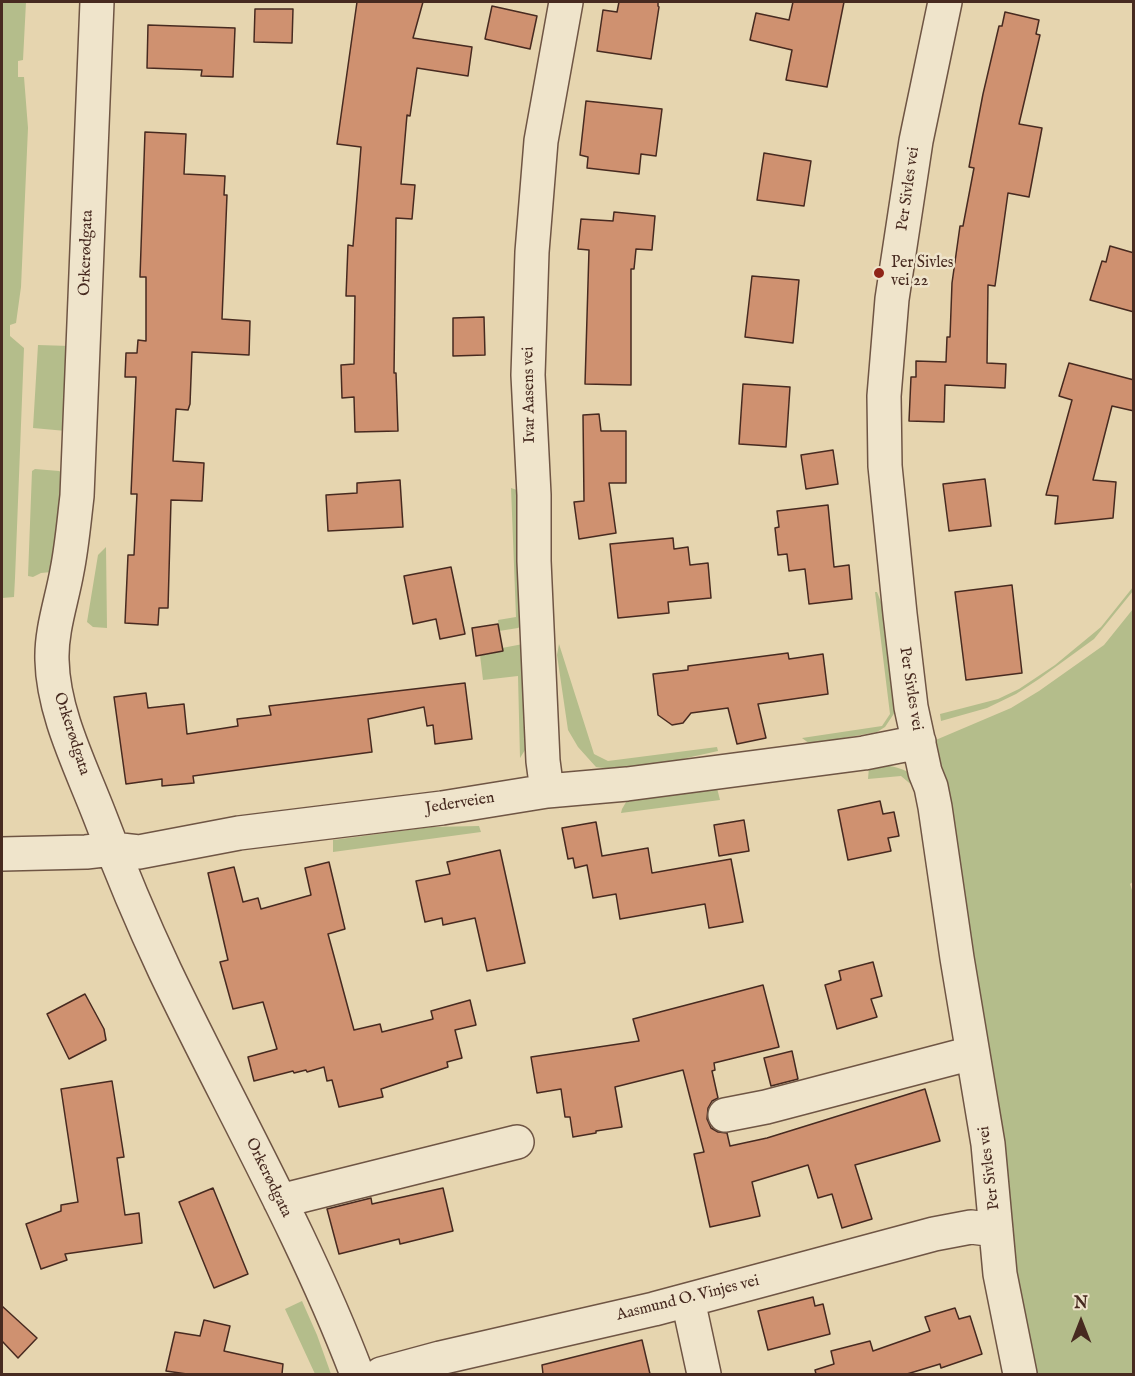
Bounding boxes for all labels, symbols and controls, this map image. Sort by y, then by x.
street label: Per Sivles vei [894,146,924,232]
street label: Orkerødgata [76,210,98,296]
place label: Per Sivles vei 22 [891,254,953,292]
marker: Per Sivles vei 22 [872,266,886,280]
street label: Ivar Aasens vei [520,346,540,444]
street label: Per Sivles vei [894,646,926,732]
street label: Orkerødgata [49,690,93,778]
street label: Jederveien [424,789,496,819]
street label: Per Sivles vei [975,1125,1005,1211]
street label: Orkerødgata [241,1135,295,1221]
street label: Aasmund O. Vinjes vei [615,1272,761,1326]
north arrow [1051,1292,1111,1352]
text: N [1074,1294,1088,1314]

